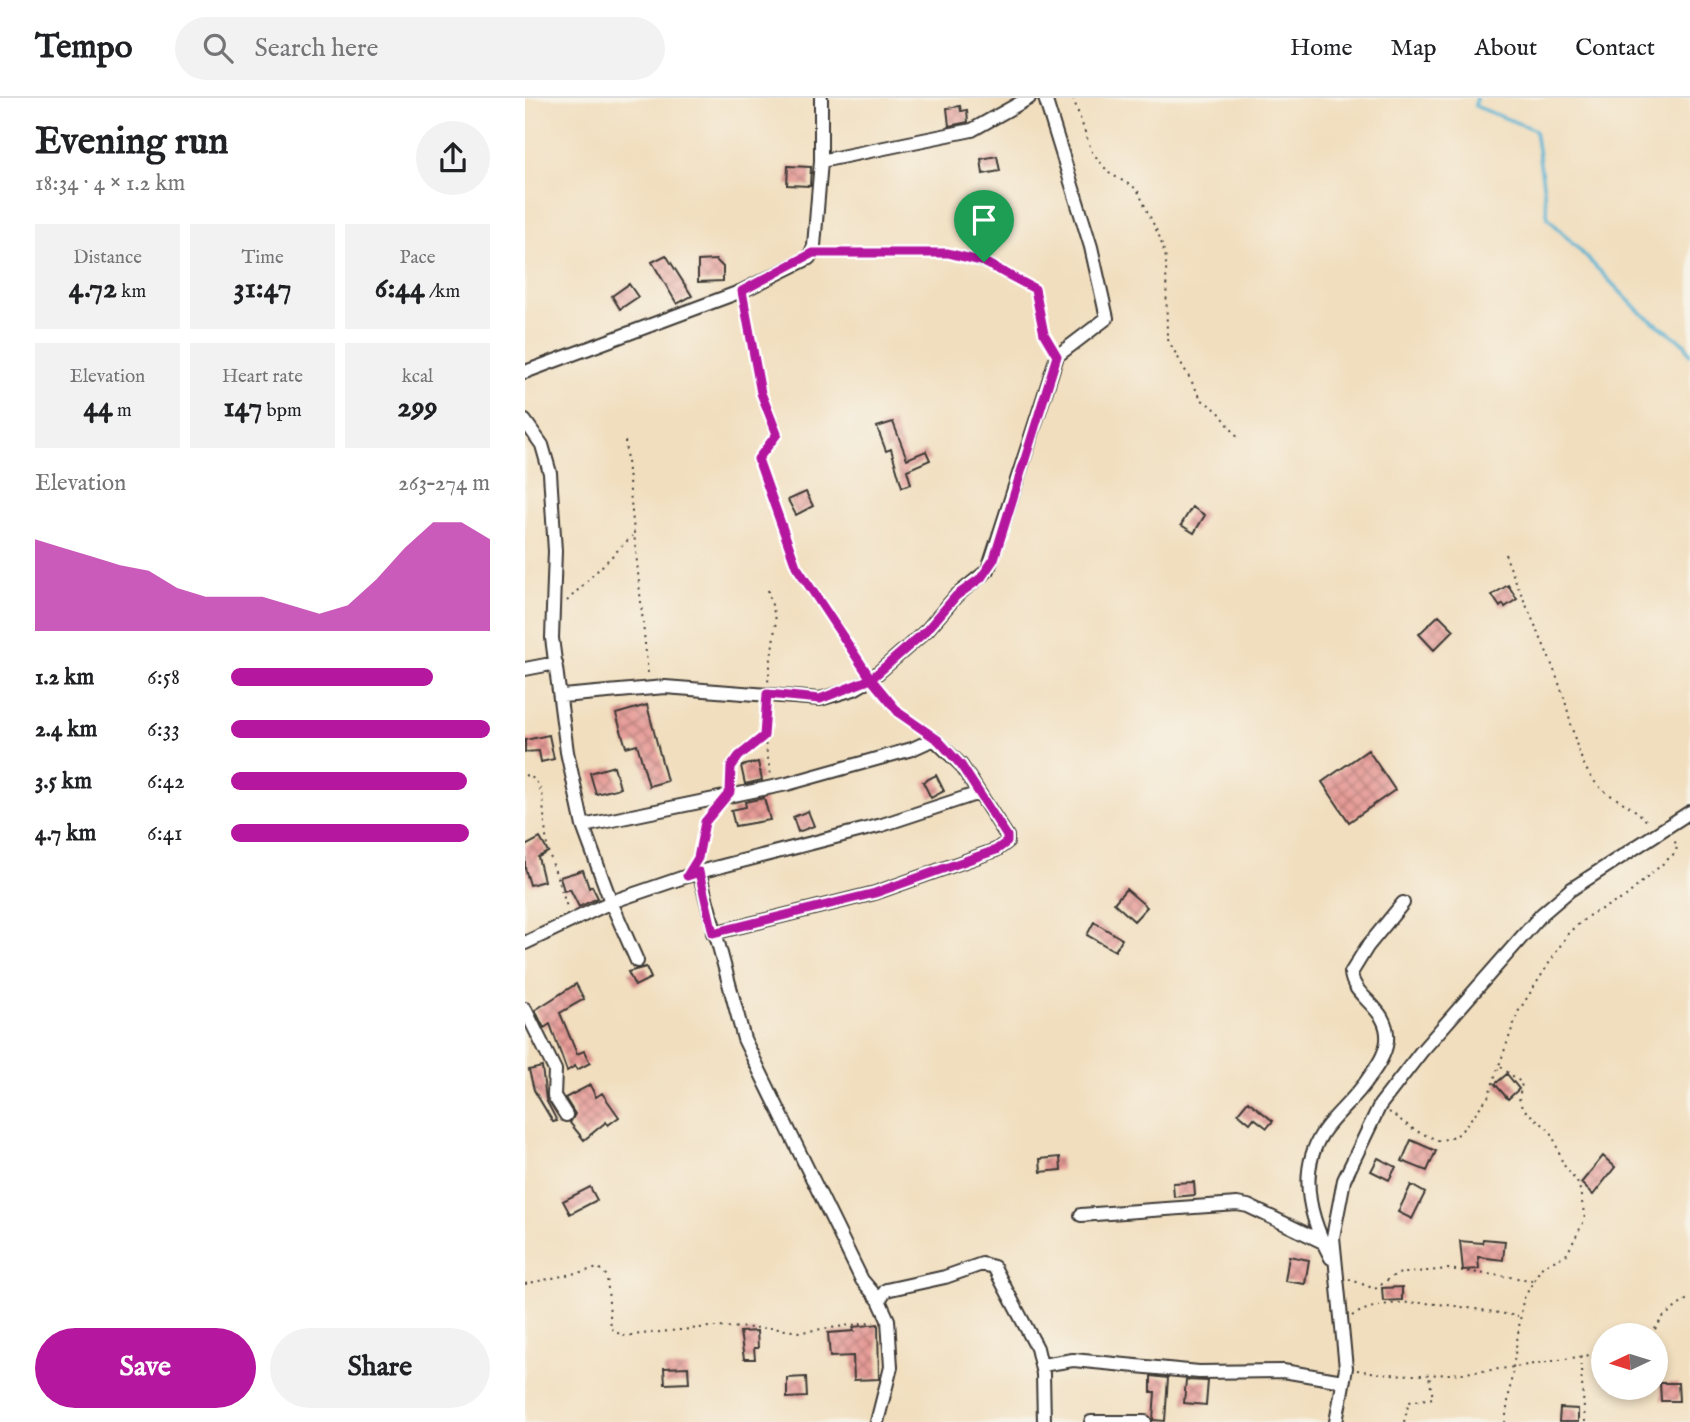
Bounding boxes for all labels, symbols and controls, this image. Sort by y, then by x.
search box [175,17,665,80]
text: Tempo [35,27,133,69]
icon: search [199,29,237,67]
text: Search here [255,32,378,65]
text: Home [1290,33,1353,64]
text: Map [1391,33,1437,64]
text: About [1475,33,1537,64]
text: Contact [1575,33,1655,64]
text: Evening run [35,119,229,167]
button: share [416,121,490,195]
text: 18:34 · 4 × 1.2 km [35,169,185,198]
pin [954,190,1014,262]
icon: arrive [965,201,1003,239]
text: Distance [73,246,142,270]
text: Time [241,246,284,270]
text: Pace [400,246,435,270]
text: 4.72 [69,270,117,308]
text: 31:47 [233,270,292,308]
text: 6:44 [375,270,425,308]
text: km [117,280,146,304]
text: /km [425,280,460,304]
text: Elevation [70,365,145,389]
text: Heart rate [222,365,303,389]
text: kcal [402,365,433,389]
text: 44 [83,389,113,427]
text: 147 [223,389,262,427]
text: 299 [397,389,438,427]
text: m [113,399,132,423]
text: bpm [262,399,302,423]
text: Elevation [35,469,126,498]
text: 263–274 m [398,469,490,498]
text: 1.2 km [35,663,94,692]
text: 6:58 [147,663,180,692]
text: 2.4 km [35,715,97,744]
text: 6:33 [147,715,180,744]
text: 3.5 km [35,767,92,796]
text: 6:42 [147,767,185,796]
text: 4.7 km [35,819,96,848]
text: 6:41 [147,819,183,848]
north arrow [1591,1323,1668,1400]
map controls [1591,1323,1668,1400]
button: Save [35,1328,256,1408]
button: Share [270,1328,490,1408]

